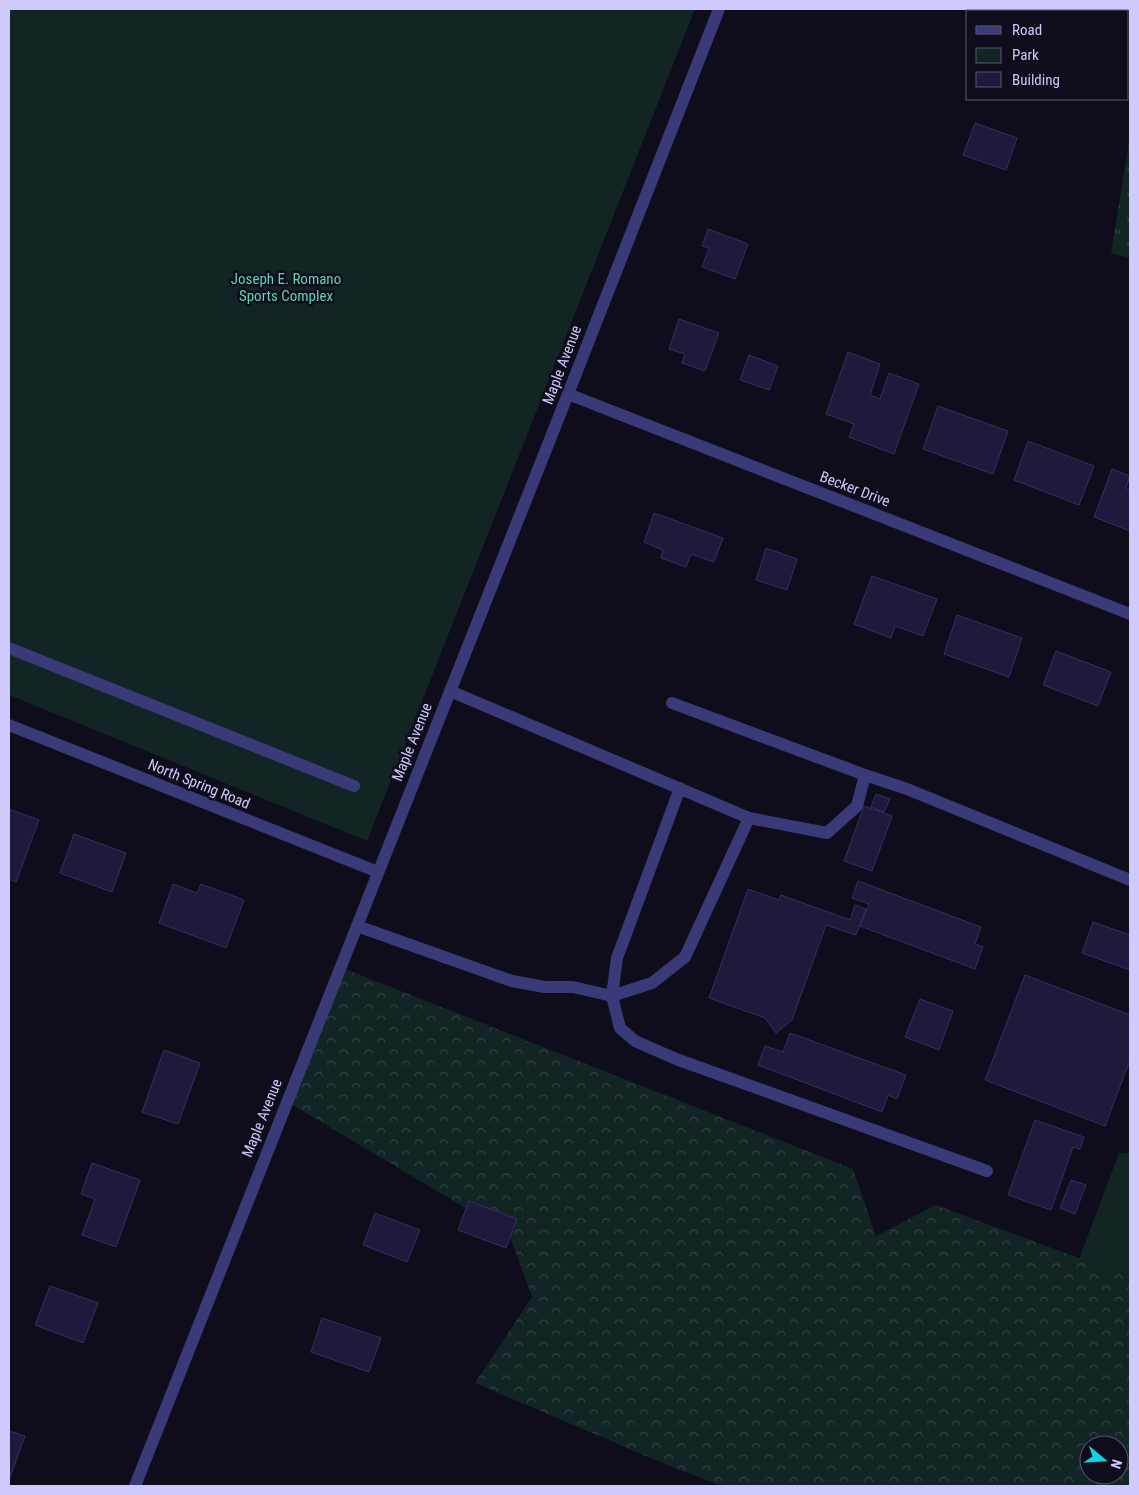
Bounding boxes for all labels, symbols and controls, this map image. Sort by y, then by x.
legend [966,10,1129,100]
text: Road [1012,21,1042,39]
text: Park [1012,46,1039,64]
text: Building [1012,71,1060,89]
park label: Joseph E. Romano Sports Complex [231,270,341,305]
street label: Maple Avenue [539,323,585,407]
street label: Becker Drive [817,467,893,511]
street label: Maple Avenue [388,700,436,784]
street label: North Spring Road [145,755,253,813]
street label: Maple Avenue [238,1076,286,1160]
north arrow [1079,1435,1129,1485]
text: N [1107,1457,1125,1471]

